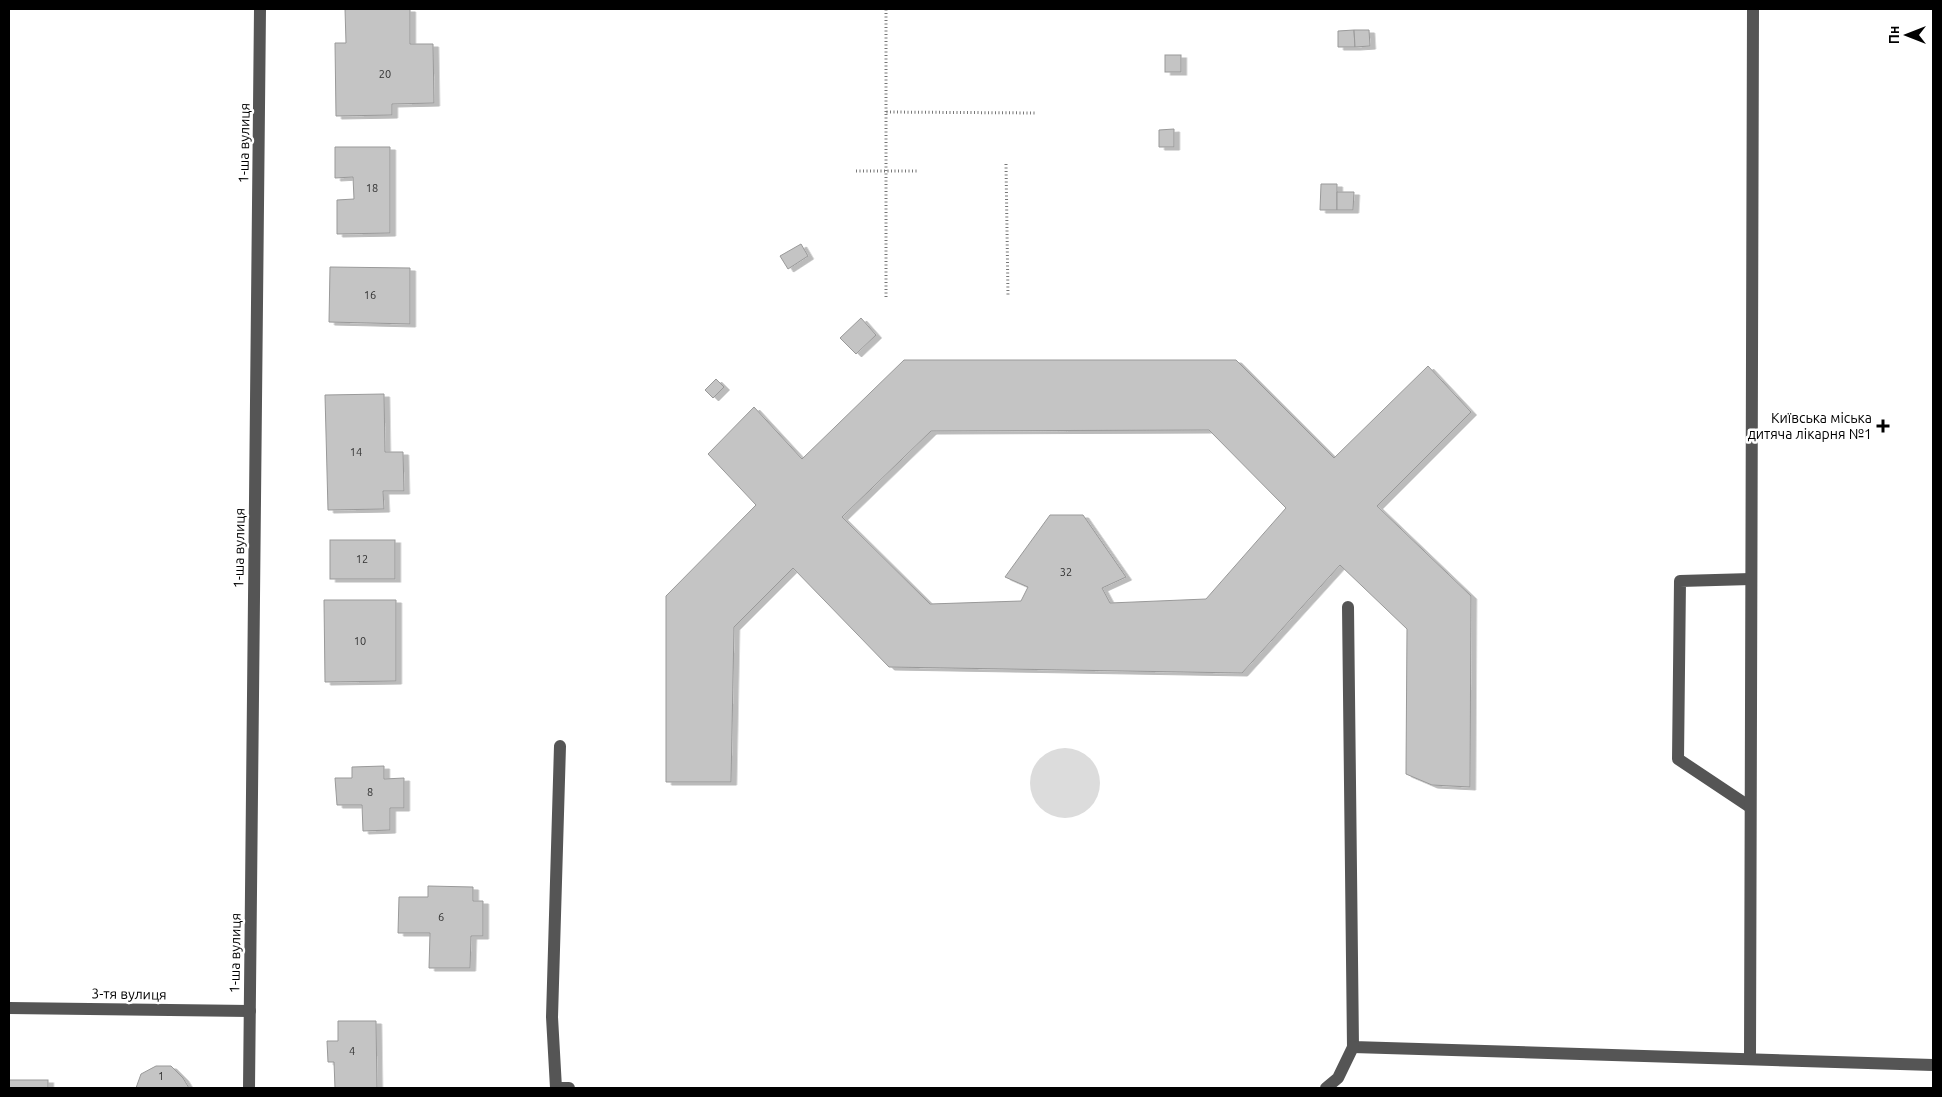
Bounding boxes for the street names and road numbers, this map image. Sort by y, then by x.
street label: 1-ша вулиця [235,103,253,183]
street label: 1-ша вулиця [230,508,248,588]
street label: 1-ша вулиця [226,913,244,993]
street label: 3-тя вулиця [91,985,167,1003]

